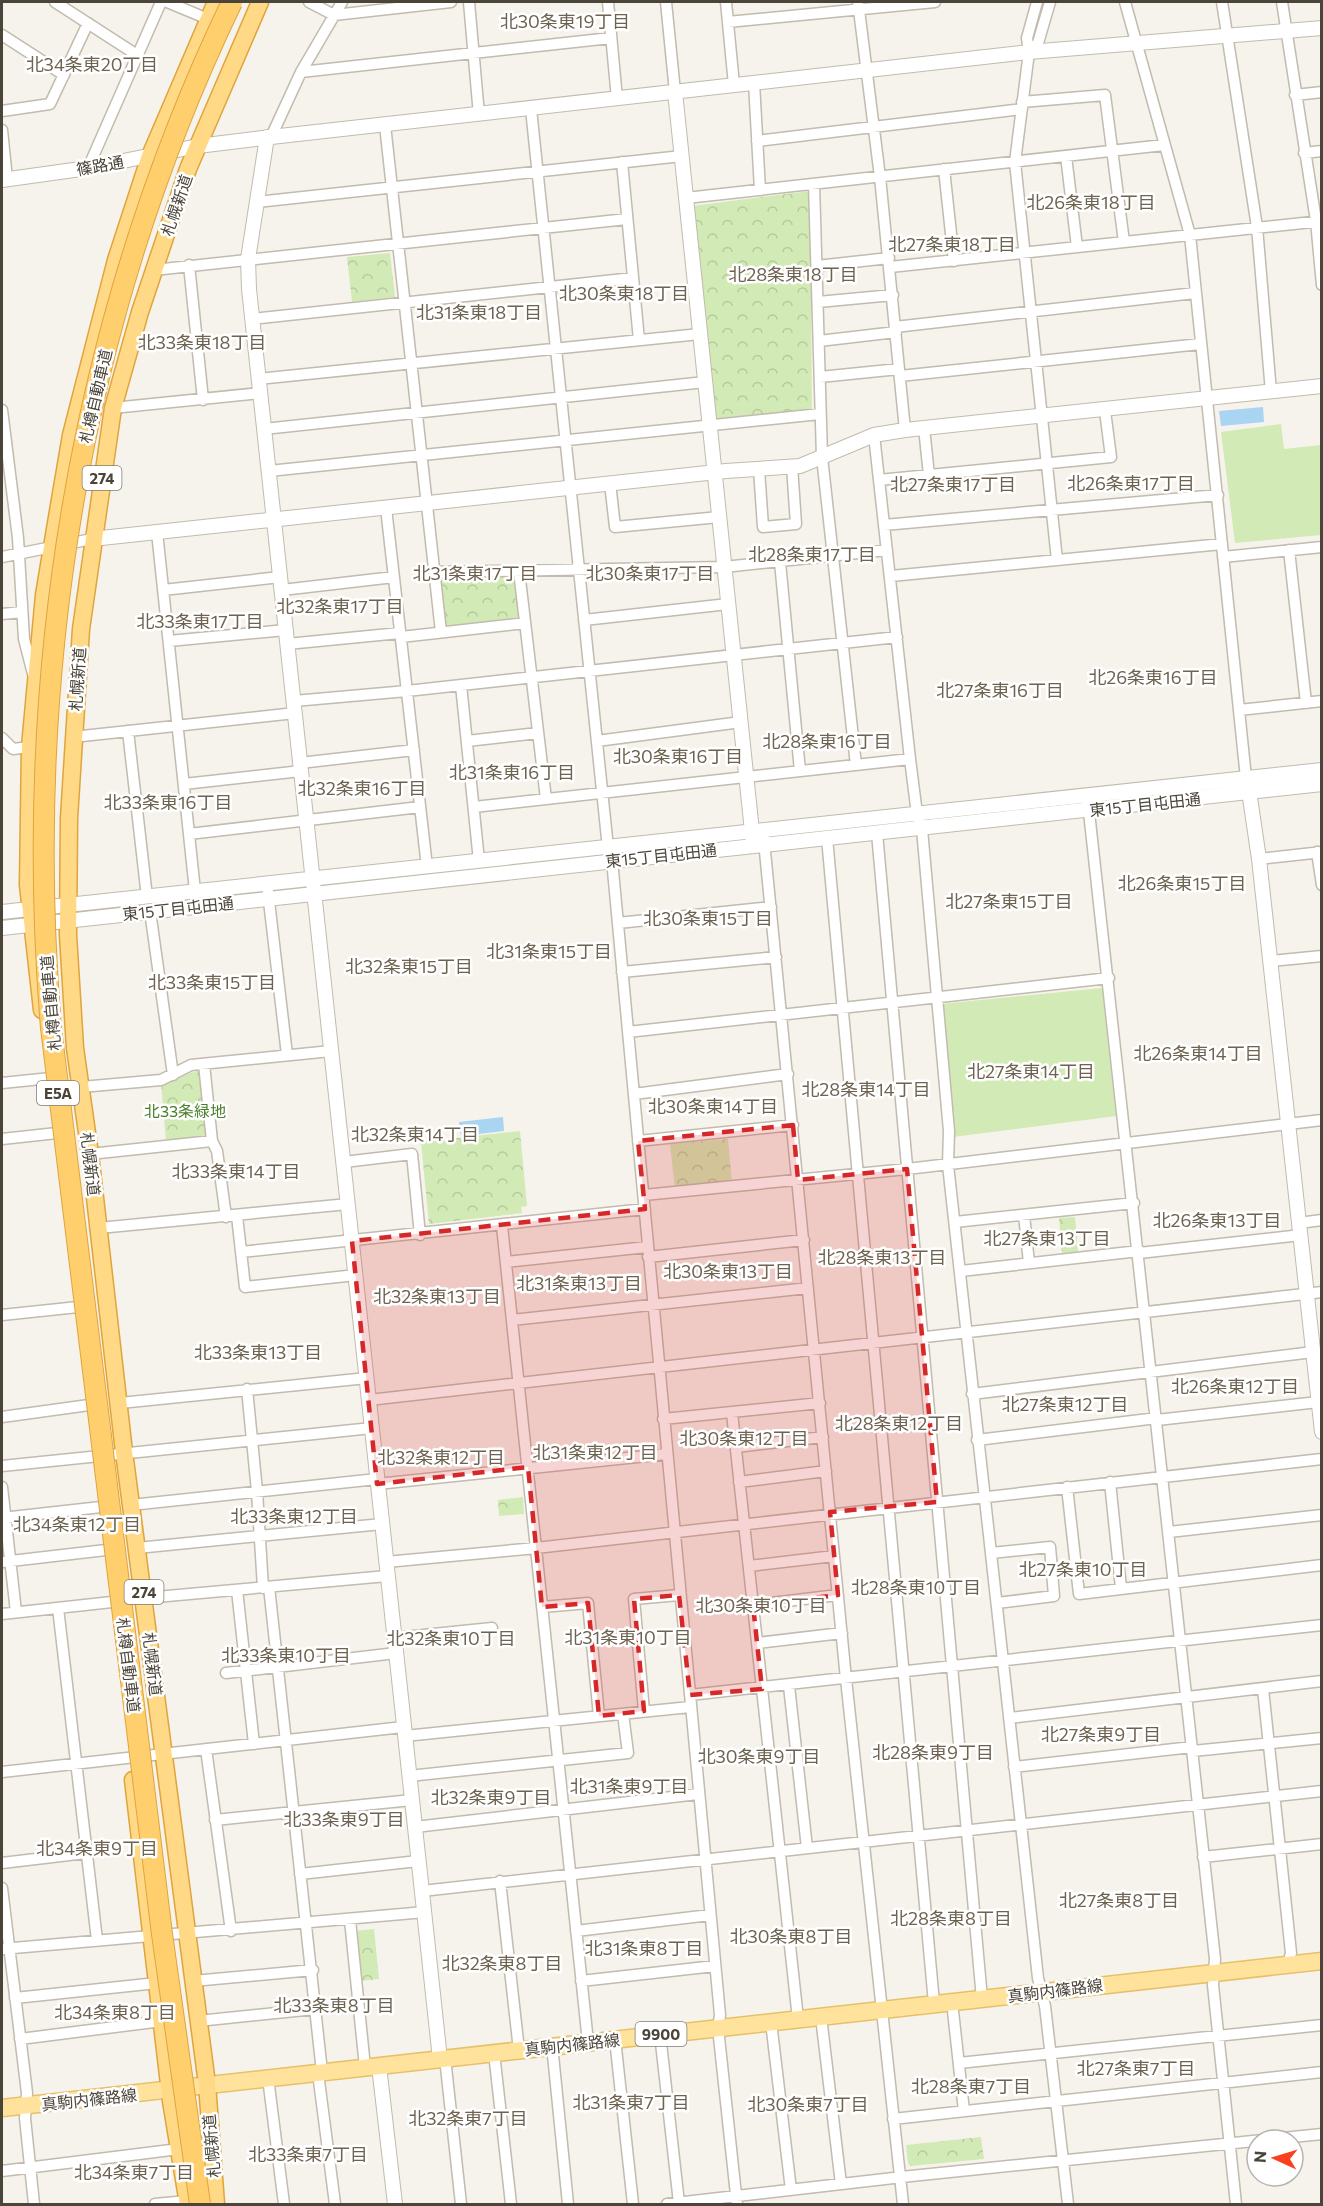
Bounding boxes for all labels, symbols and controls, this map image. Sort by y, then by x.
district label: 北30条東19丁目 [500,10,630,32]
district label: 北34条東20丁目 [26,53,158,75]
street label: 篠路通 [75,151,125,179]
street label: 札幌新道 [157,172,195,238]
district label: 北26条東18丁目 [1026,191,1156,213]
district label: 北27条東18丁目 [888,233,1016,255]
district label: 北28条東18丁目 [728,263,858,285]
district label: 北30条東18丁目 [559,282,689,304]
district label: 北31条東18丁目 [416,301,542,323]
district label: 北33条東18丁目 [137,331,267,353]
street label: 札樽自動車道 [75,347,115,445]
road number: 274 [82,466,122,490]
district label: 北26条東17丁目 [1067,472,1195,494]
district label: 北27条東17丁目 [890,473,1016,495]
district label: 北28条東17丁目 [748,543,876,565]
district label: 北31条東17丁目 [412,562,538,584]
district label: 北30条東17丁目 [585,562,715,584]
district label: 北32条東17丁目 [276,595,404,617]
district label: 北33条東17丁目 [136,610,264,632]
street label: 札幌新道 [65,646,89,712]
district label: 北26条東16丁目 [1088,666,1218,688]
district label: 北27条東16丁目 [936,679,1064,701]
district label: 北28条東16丁目 [762,730,892,752]
district label: 北30条東16丁目 [613,745,743,767]
district label: 北31条東16丁目 [449,761,575,783]
district label: 北32条東16丁目 [298,777,426,799]
street label: 東15丁目屯田通 [1088,789,1202,819]
district label: 北33条東16丁目 [103,791,233,813]
street label: 東15丁目屯田通 [604,840,718,870]
district label: 北26条東15丁目 [1118,872,1246,894]
district label: 北27条東15丁目 [945,890,1073,912]
street label: 東15丁目屯田通 [121,893,235,923]
district label: 北30条東15丁目 [643,907,773,929]
district label: 北31条東15丁目 [486,940,612,962]
street label: 札樽自動車道 [36,954,64,1052]
district label: 北32条東15丁目 [345,955,473,977]
district label: 北33条東15丁目 [148,971,276,993]
district label: 北26条東14丁目 [1133,1042,1263,1064]
district label: 北27条東14丁目 [967,1060,1095,1082]
district label: 北28条東14丁目 [801,1078,931,1100]
road number: E5A [37,1081,79,1105]
district label: 北30条東14丁目 [648,1095,778,1117]
park label: 北33条緑地 [144,1101,226,1120]
district label: 北32条東14丁目 [351,1123,479,1145]
street label: 札幌新道 [78,1131,104,1197]
district label: 北33条東14丁目 [172,1160,300,1182]
district label: 北26条東13丁目 [1153,1209,1281,1231]
district label: 北27条東13丁目 [983,1227,1111,1249]
district label: 北28条東13丁目 [818,1246,946,1268]
district label: 北30条東13丁目 [663,1260,793,1282]
district label: 北31条東13丁目 [516,1272,642,1294]
district label: 北32条東13丁目 [373,1285,501,1307]
district label: 北33条東13丁目 [194,1341,322,1363]
district label: 北26条東12丁目 [1171,1375,1299,1397]
district label: 北27条東12丁目 [1001,1393,1129,1415]
district label: 北28条東12丁目 [835,1412,963,1434]
district label: 北30条東12丁目 [679,1427,809,1449]
district label: 北31条東12丁目 [532,1441,658,1463]
district label: 北32条東12丁目 [377,1446,505,1468]
district label: 北33条東12丁目 [230,1505,358,1527]
district label: 北34条東12丁目 [13,1513,141,1535]
district label: 北27条東10丁目 [1019,1558,1147,1580]
district label: 北28条東10丁目 [851,1576,981,1598]
road number: 274 [124,1580,164,1604]
district label: 北30条東10丁目 [695,1594,827,1616]
street label: 札樽自動車道 [114,1616,144,1714]
district label: 北31条東10丁目 [564,1626,692,1648]
district label: 北32条東10丁目 [386,1627,516,1649]
street label: 札幌新道 [140,1631,166,1697]
district label: 北33条東10丁目 [221,1644,351,1666]
district label: 北27条東9丁目 [1041,1723,1161,1745]
district label: 北28条東9丁目 [872,1741,994,1763]
district label: 北30条東9丁目 [698,1745,820,1767]
district label: 北31条東9丁目 [570,1775,688,1797]
district label: 北32条東9丁目 [430,1786,552,1808]
district label: 北33条東9丁目 [283,1808,405,1830]
district label: 北34条東9丁目 [36,1837,158,1859]
district label: 北27条東8丁目 [1059,1889,1179,1911]
district label: 北28条東8丁目 [890,1907,1012,1929]
district label: 北30条東8丁目 [730,1925,852,1947]
district label: 北31条東8丁目 [585,1937,703,1959]
district label: 北32条東8丁目 [441,1952,563,1974]
street label: 真駒内篠路線 [1006,1975,1104,2005]
district label: 北33条東8丁目 [273,1994,395,2016]
district label: 北34条東8丁目 [54,2001,176,2023]
road number: 9900 [636,2022,686,2046]
street label: 真駒内篠路線 [523,2030,621,2058]
district label: 北27条東7丁目 [1077,2057,1195,2079]
district label: 北28条東7丁目 [911,2075,1031,2097]
street label: 真駒内篠路線 [40,2085,138,2113]
district label: 北31条東7丁目 [572,2091,690,2113]
district label: 北30条東7丁目 [747,2093,869,2115]
district label: 北32条東7丁目 [408,2107,528,2129]
street label: 札幌新道 [199,2113,223,2179]
north arrow [1245,2128,1305,2188]
district label: 北33条東7丁目 [248,2143,368,2165]
text: N [1250,2150,1269,2164]
district label: 北34条東7丁目 [74,2161,194,2183]

